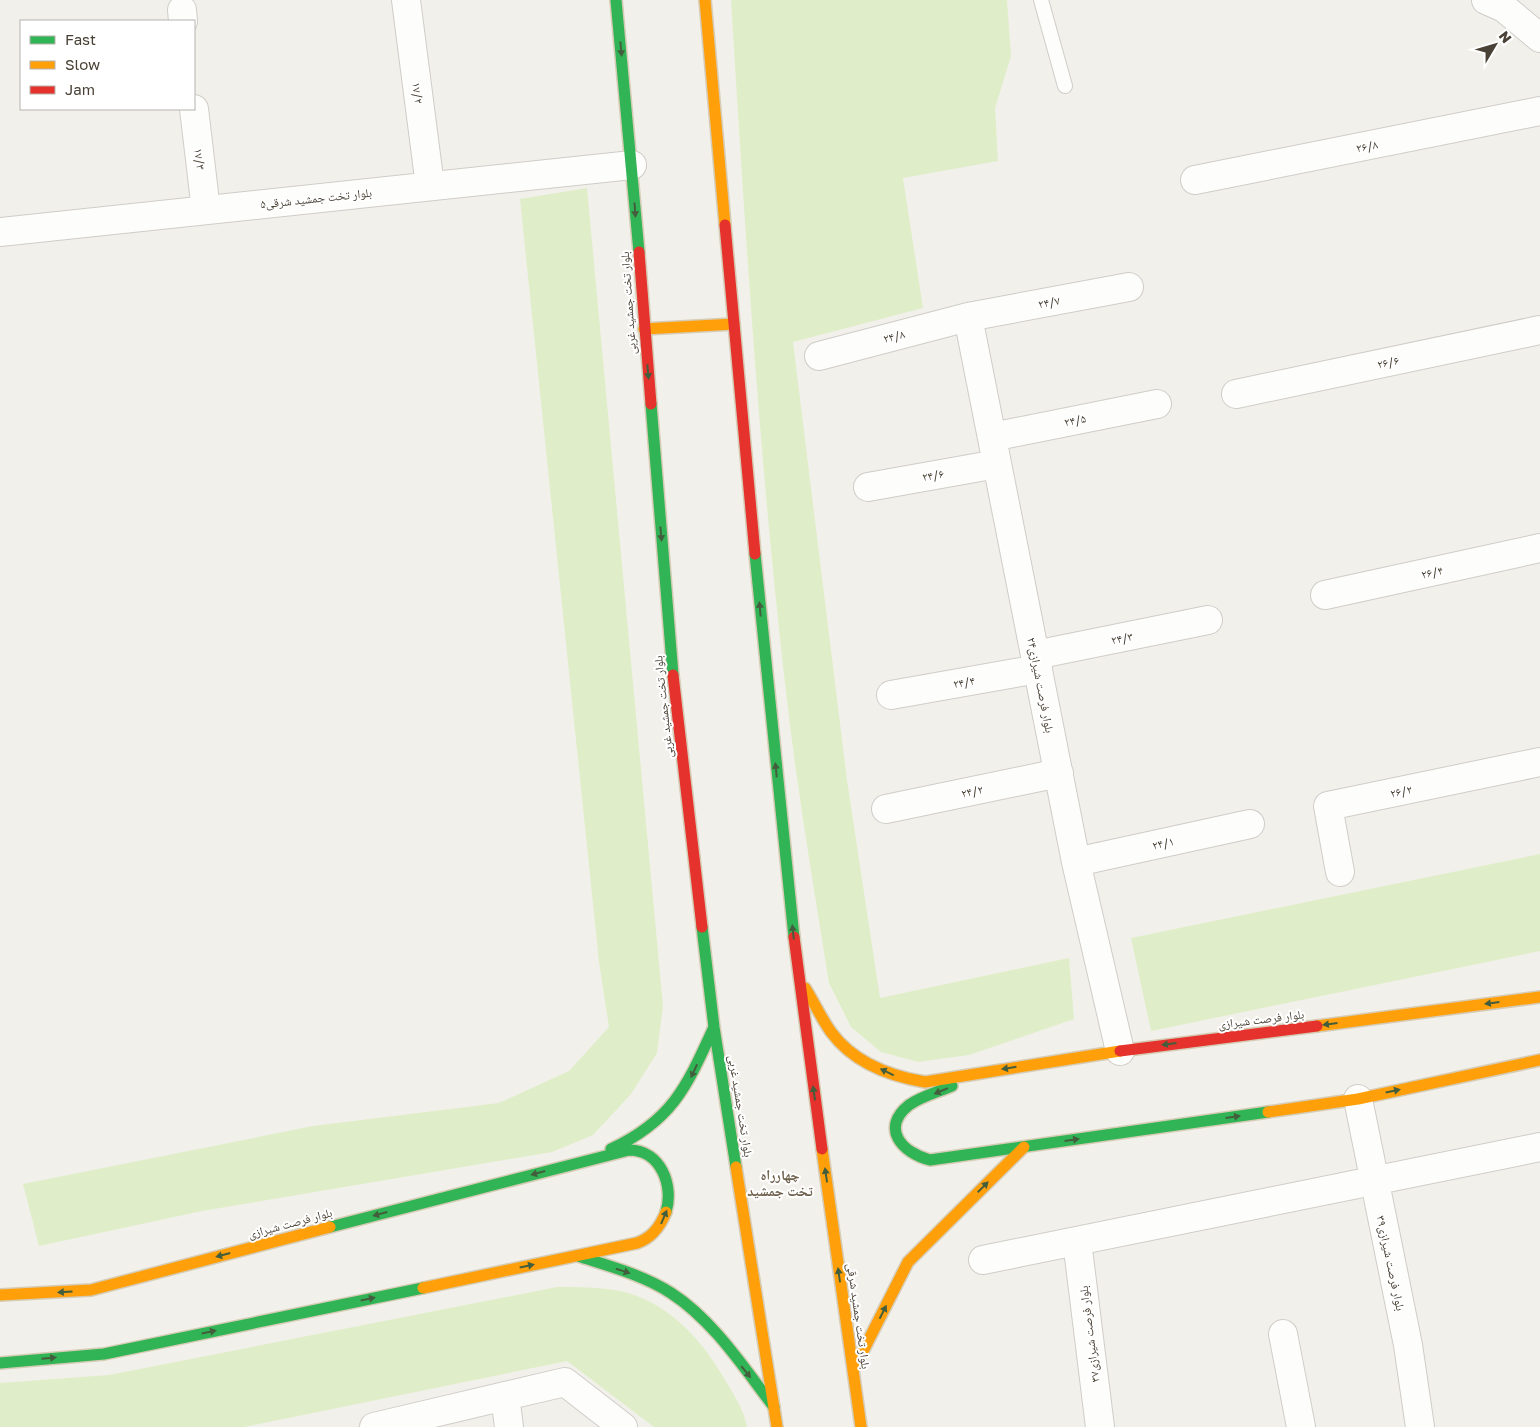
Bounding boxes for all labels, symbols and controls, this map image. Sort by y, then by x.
legend [20,20,195,110]
north arrow [1470,20,1520,70]
text: N [1496,27,1516,46]
text: Fast [65,30,96,48]
one-way arrow [617,41,625,57]
text: Slow [65,55,100,73]
text: Jam [65,80,95,98]
street label: ۱۷/۲ [409,81,427,105]
street label: ۲۶/۸ [1355,136,1380,155]
street label: ۱۷/۳ [191,147,209,171]
street label: بلوار تخت جمشید شرقی۵ [259,185,373,212]
one-way arrow [632,203,640,219]
street label: بلوار تخت جمشید غربی [617,251,639,355]
street label: ۲۴/۷ [1037,292,1062,311]
street label: ۲۴/۸ [882,326,907,346]
street label: ۲۶/۶ [1376,352,1400,372]
one-way arrow [644,365,652,381]
street label: ۲۴/۵ [1063,411,1087,429]
street label: ۲۴/۶ [921,466,945,484]
one-way arrow [657,527,665,543]
street label: ۲۶/۴ [1420,562,1444,582]
one-way arrow [755,600,763,616]
street label: ۲۴/۳ [1110,629,1134,647]
street label: بلوار فرصت شیرازی۲۴ [1024,636,1058,734]
street label: بلوار تخت جمشید غربی [650,655,676,759]
street label: ۲۴/۴ [952,673,976,691]
one-way arrow [772,762,780,778]
street label: ۲۴/۲ [960,781,984,801]
street label: ۲۶/۲ [1389,781,1413,801]
street label: ۲۴/۱ [1151,833,1175,853]
one-way arrow [789,924,797,940]
one-way arrow [1483,999,1499,1007]
street label: بلوار فرصت شیرازی [1217,1006,1305,1032]
one-way arrow [1322,1020,1338,1028]
one-way arrow [1161,1040,1177,1048]
street label: بلوار تخت جمشید غربی [725,1054,756,1158]
one-way arrow [689,1064,697,1078]
one-way arrow [1000,1064,1016,1072]
one-way arrow [880,1068,895,1076]
one-way arrow [810,1085,818,1101]
one-way arrow [933,1087,948,1095]
one-way arrow [1386,1087,1401,1095]
one-way arrow [1225,1113,1241,1121]
one-way arrow [1064,1136,1080,1144]
district label: چهارراه تخت جمشید [747,1166,813,1199]
one-way arrow [821,1166,829,1182]
one-way arrow [530,1169,545,1177]
one-way arrow [977,1181,989,1193]
street label: بلوار فرصت شیرازی [246,1205,334,1242]
one-way arrow [373,1210,388,1218]
one-way arrow [660,1210,668,1224]
street label: بلوار فرصت شیرازی۳۹ [1373,1214,1408,1312]
one-way arrow [216,1252,231,1260]
one-way arrow [519,1262,534,1270]
street label: بلوار تخت جمشید شرقی [844,1262,874,1370]
one-way arrow [835,1266,843,1282]
one-way arrow [615,1267,630,1275]
street label: بلوار فرصت شیرازی۳۷ [1076,1285,1103,1383]
one-way arrow [57,1288,73,1296]
one-way arrow [360,1295,375,1303]
one-way arrow [879,1305,887,1319]
one-way arrow [201,1328,216,1336]
one-way arrow [41,1354,57,1362]
one-way arrow [741,1365,752,1378]

